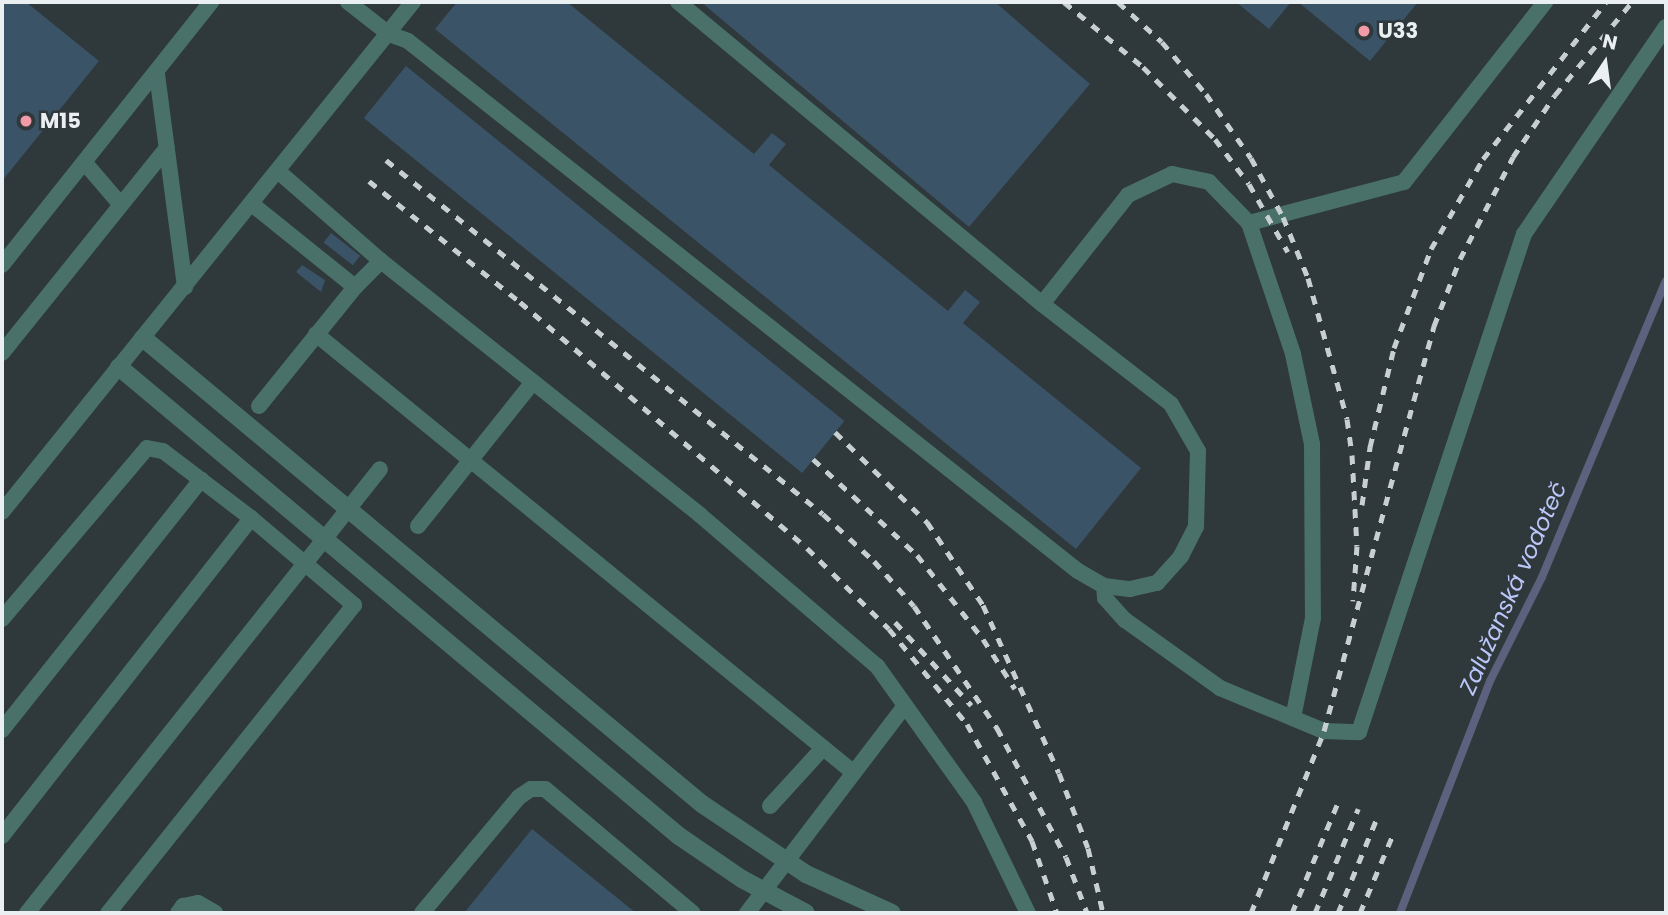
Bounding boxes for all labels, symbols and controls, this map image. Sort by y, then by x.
place label: U33 [1378,18,1418,44]
marker: U33 [1356,23,1372,39]
text: N [1600,27,1620,57]
north arrow [1570,28,1640,98]
place label: M15 [40,108,81,134]
marker: M15 [18,113,34,129]
water label: Zalužanská vodoteč [1454,477,1572,699]

